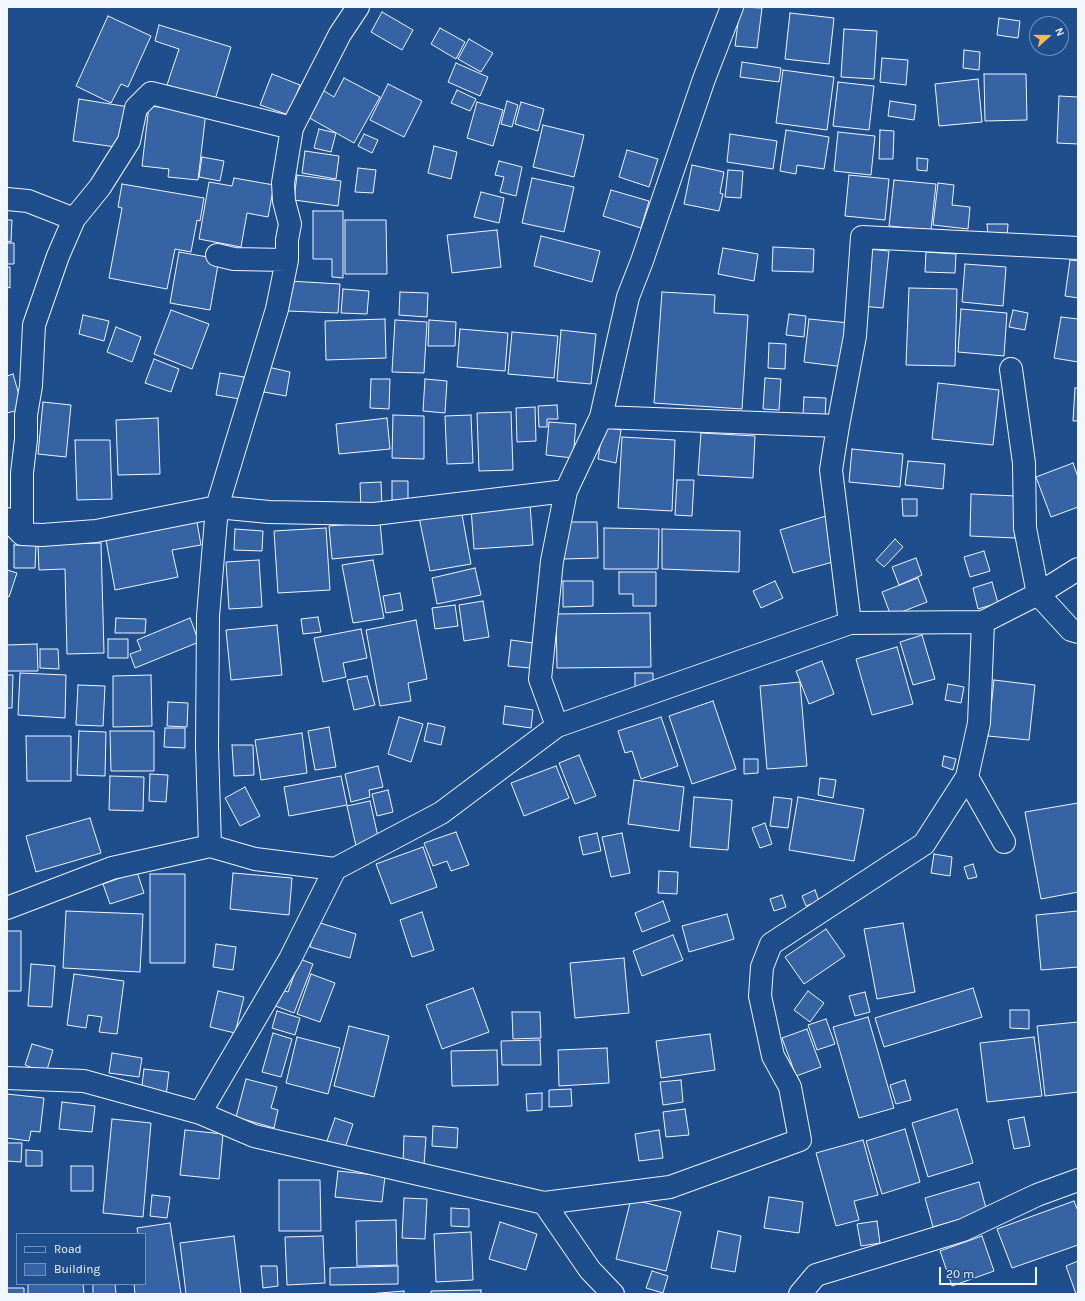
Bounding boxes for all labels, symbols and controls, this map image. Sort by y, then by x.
north arrow [1029,16,1069,56]
text: N [1052,26,1067,38]
legend [16,1233,146,1285]
text: Road [54,1242,82,1256]
scale bar [941,1259,1039,1285]
text: Building [54,1262,100,1276]
text: 20 m [946,1267,974,1281]

